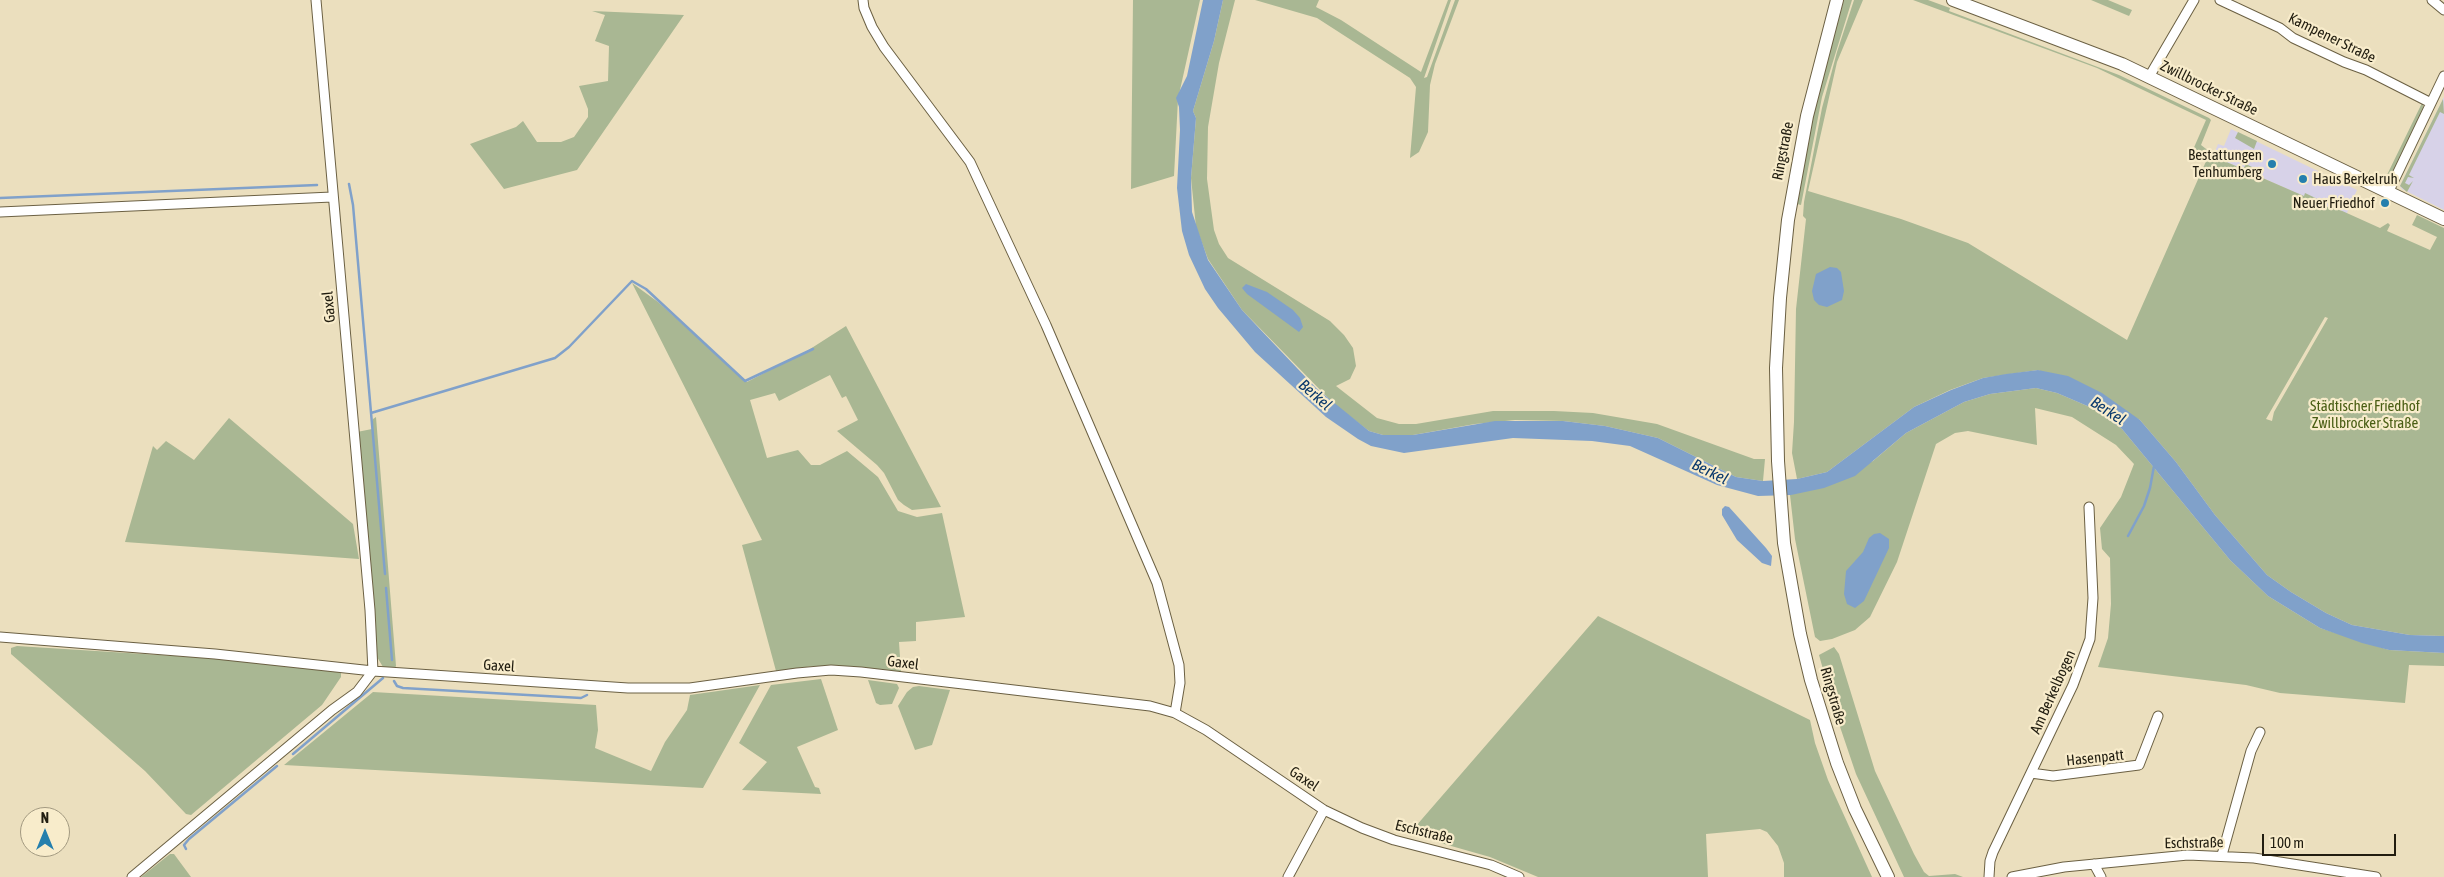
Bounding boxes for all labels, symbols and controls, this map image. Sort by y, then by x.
street label: Kampener Straße [2285,9,2379,67]
street label: Zwillbrocker Straße [2157,57,2261,119]
street label: Ringstraße [1769,120,1797,182]
place label: Bestattungen Tenhumberg [2188,146,2262,181]
marker: Bestattungen Tenhumberg [2266,158,2278,170]
place label: Haus Berkelruh [2313,170,2398,188]
marker: Haus Berkelruh [2297,173,2309,185]
place label: Neuer Friedhof [2293,194,2375,212]
marker: Neuer Friedhof [2379,197,2391,209]
street label: Gaxel [319,290,339,324]
water label: Berkel [1294,375,1336,415]
water label: Berkel [2087,393,2129,429]
park label: Städtischer Friedhof Zwillbrocker Straße [2310,397,2420,432]
water label: Berkel [1689,455,1731,489]
street label: Am Berkelbogen [2026,647,2080,737]
street label: Gaxel [886,652,920,674]
street label: Gaxel [483,656,515,676]
street label: Ringstraße [1816,665,1850,727]
street label: Hasenpatt [2065,746,2125,770]
street label: Gaxel [1286,763,1322,795]
north arrow [20,807,70,857]
text: N [41,810,49,826]
street label: Eschstraße [1393,816,1455,848]
scale bar [2264,824,2398,856]
street label: Eschstraße [2164,833,2224,853]
text: 100 m [2270,834,2304,851]

